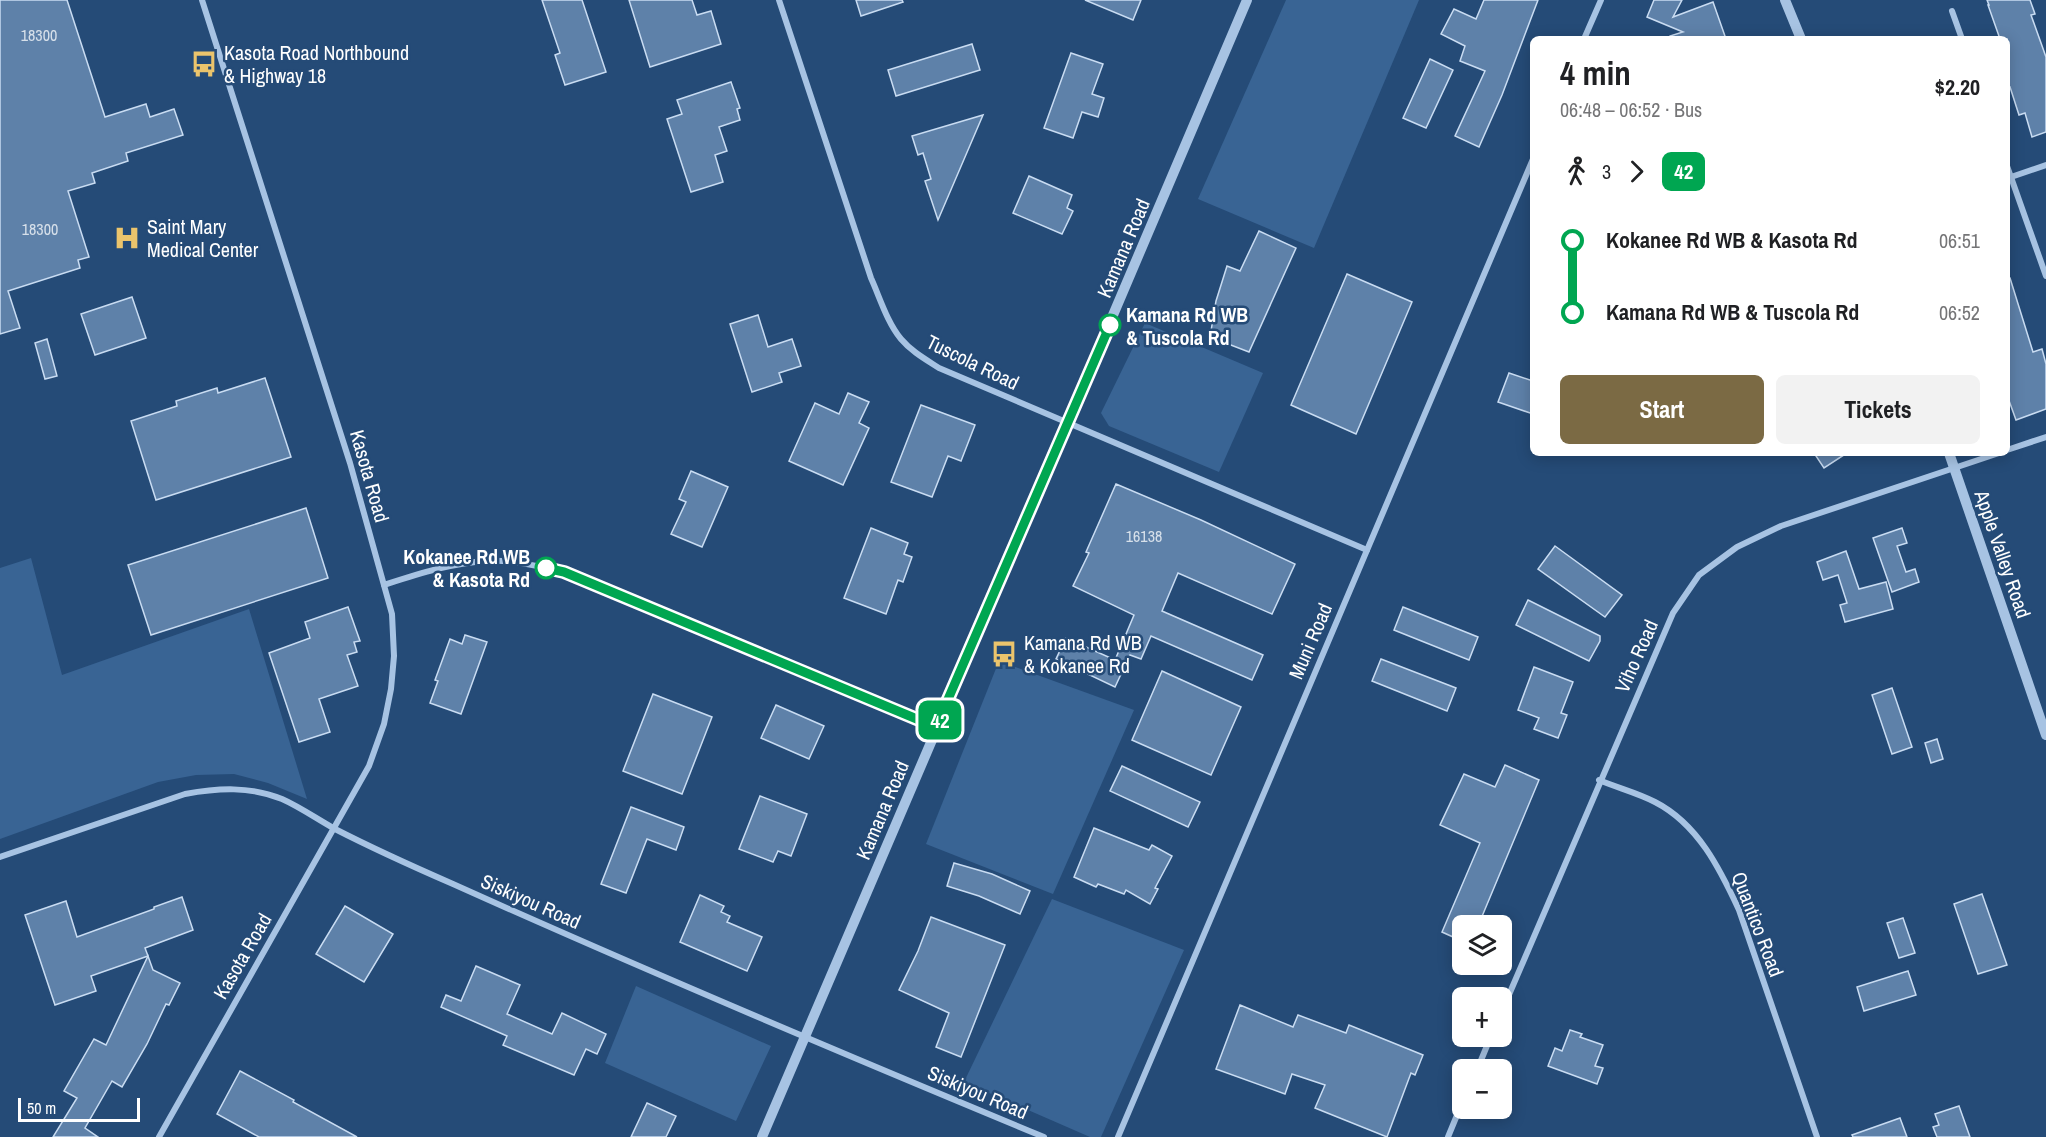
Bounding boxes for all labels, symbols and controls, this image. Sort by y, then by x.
house number: 18300 [21,24,57,46]
place label: Kasota Road Northbound & Highway 18 [224,39,409,89]
bus stop icon: Kasota Road Northbound & Highway 18 [189,49,219,79]
text: 4 min [1560,51,1631,95]
text: $2.20 [1935,72,1980,102]
text: 06:48 – 06:52 · Bus [1560,96,1702,123]
icon: walk [1560,155,1593,188]
icon: forward [1620,155,1653,188]
text: 42 [1674,157,1693,186]
text: 3 [1602,158,1611,185]
street label: Kamana Road [1090,194,1156,302]
place label: Saint Mary Medical Center [147,213,259,263]
house number: 18300 [22,218,58,240]
hospital icon: Saint Mary Medical Center [112,223,142,253]
text: Kokanee Rd WB & Kasota Rd [1606,225,1858,255]
text: 06:51 [1939,227,1980,254]
text: Kamana Rd WB & Tuscola Rd [1606,297,1859,327]
text: 06:52 [1939,299,1980,326]
place label: Kamana Rd WB & Tuscola Rd [1126,301,1248,351]
marker: Kamana Rd WB & Tuscola Rd [1099,314,1121,336]
street label: Tuscola Road [922,328,1024,396]
button: Start [1560,375,1764,444]
button: Tickets [1776,375,1980,444]
street label: Kasota Road [344,427,396,525]
street label: Apple Valley Road [1968,485,2038,622]
house number: 16138 [1126,525,1162,547]
place label: Kokanee Rd WB & Kasota Rd [403,543,530,593]
marker: Kokanee Rd WB & Kasota Rd [535,557,557,579]
street label: Muni Road [1282,599,1338,683]
street label: Viho Road [1608,615,1664,697]
place label: Kamana Rd WB & Kokanee Rd [1024,629,1142,679]
bus stop icon: Kamana Rd WB & Kokanee Rd [989,639,1019,669]
line badge: 42 [913,700,967,740]
text: 42 [930,706,950,735]
street label: Kamana Road [849,756,915,864]
street label: Siskiyou Road [477,867,585,935]
street label: Quantico Road [1726,868,1790,980]
street label: Kasota Road [207,908,277,1004]
map controls [1452,915,1512,1119]
button: layers [1452,915,1512,975]
button: + [1452,987,1512,1047]
street label: Siskiyou Road [924,1059,1032,1125]
button: − [1452,1059,1512,1119]
scale bar [18,1095,140,1122]
text: 50 m [27,1097,56,1119]

